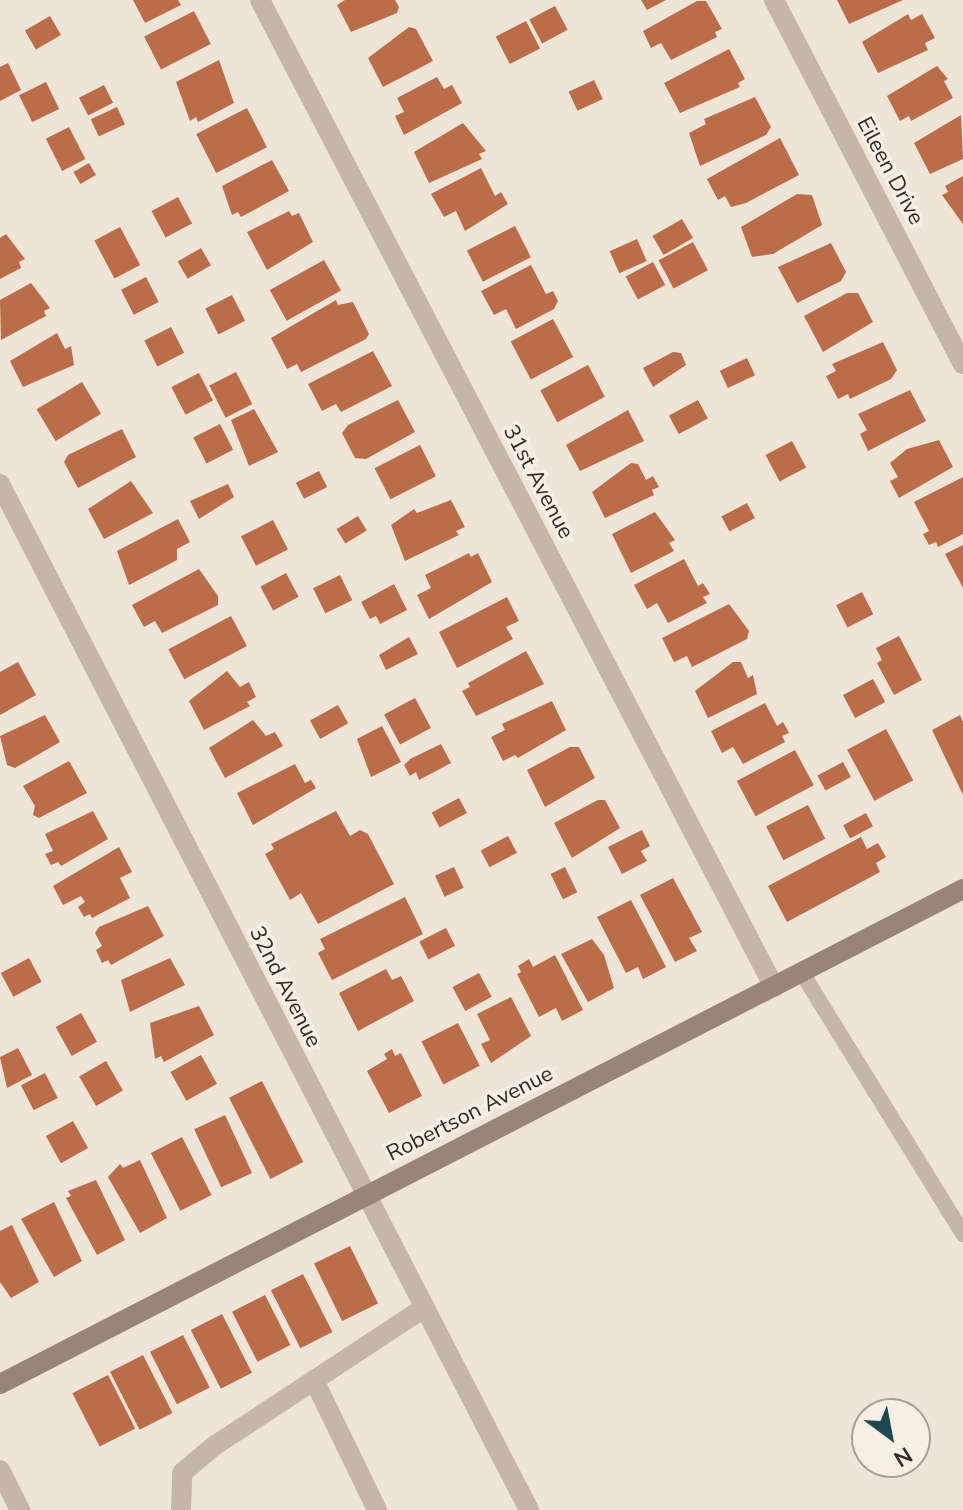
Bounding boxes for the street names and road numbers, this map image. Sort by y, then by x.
street label: Eileen Drive [851,113,929,229]
street label: 31st Avenue [497,421,579,543]
street label: 32nd Avenue [243,922,327,1052]
street label: Robertson Avenue [382,1061,558,1167]

